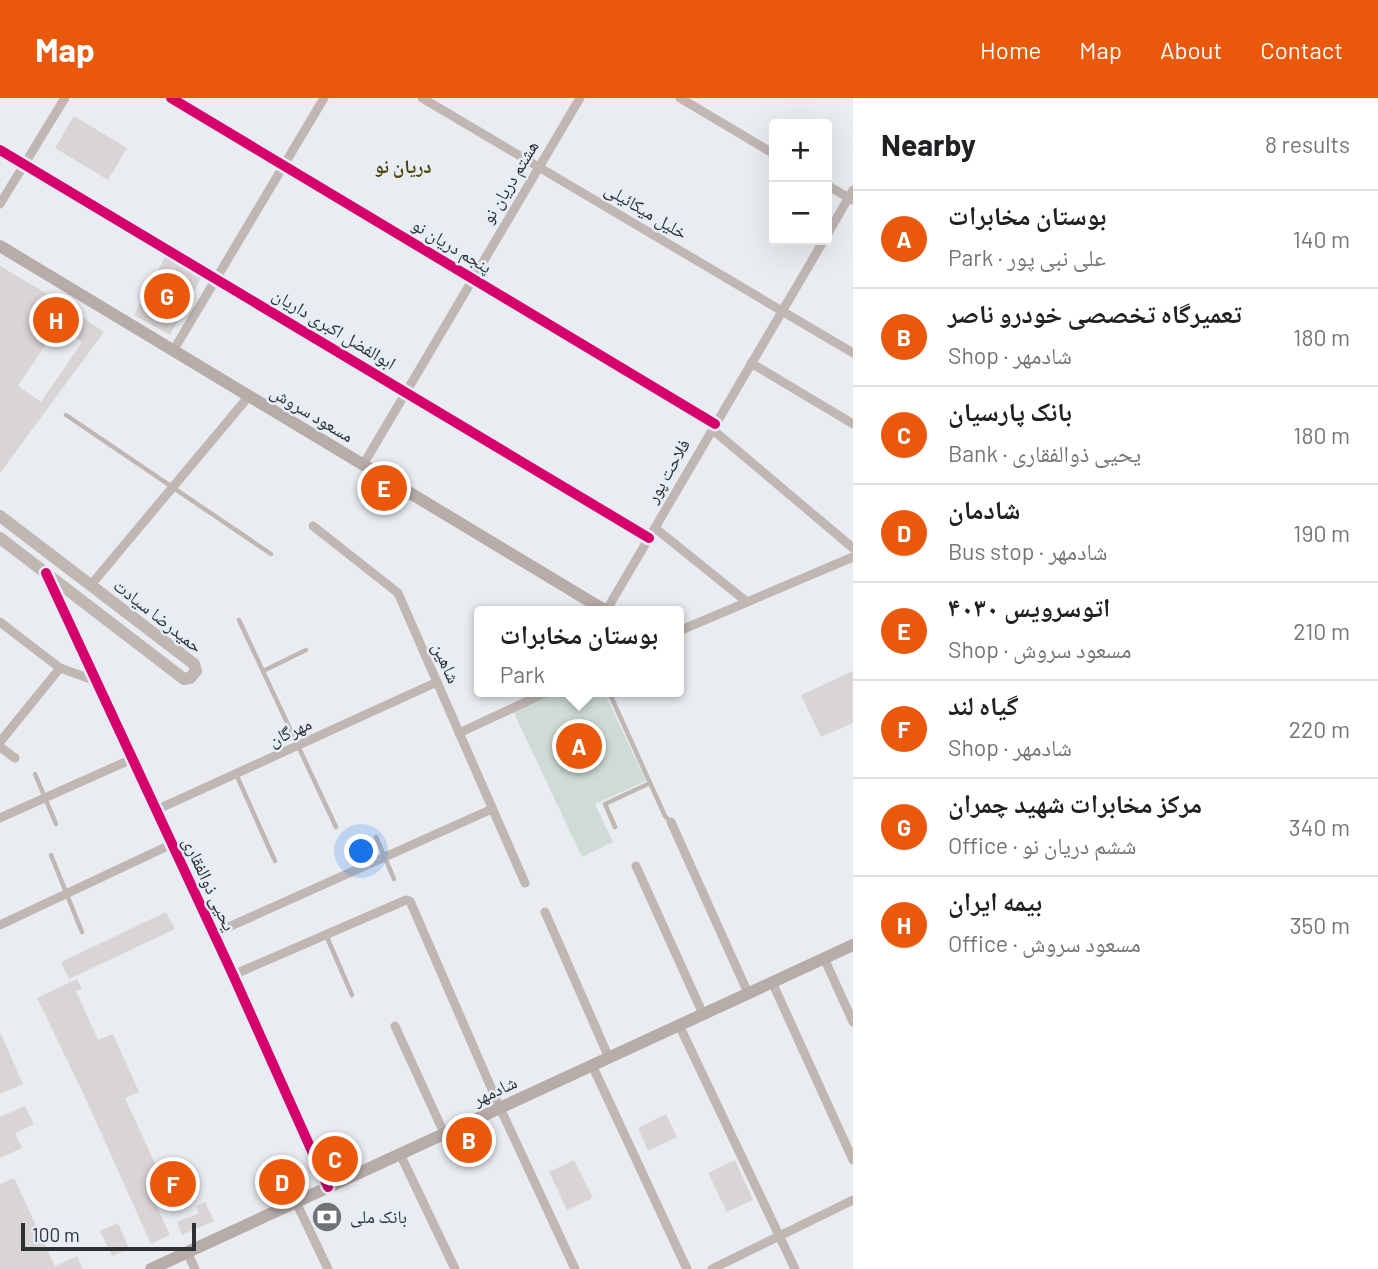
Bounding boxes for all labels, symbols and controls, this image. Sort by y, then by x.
text: Map [35,29,95,69]
text: Home [980,35,1041,64]
text: Map [1079,35,1122,64]
text: About [1160,35,1222,64]
text: Contact [1260,35,1343,64]
map controls [769,119,832,245]
button: + [769,119,832,182]
text: Nearby [881,126,976,162]
text: 8 results [1265,130,1350,158]
street label: هشتم دریان‌ نو [476,136,544,228]
district label: دریان نو [374,154,432,178]
street label: خلیل میکائیلی [601,177,692,244]
button: − [769,182,832,245]
text: بوستان مخابرات [948,199,1106,230]
street label: پنجم دریان‌ نو [408,213,496,279]
text: A [896,225,912,253]
text: 140 m [1293,225,1350,253]
text: Park · علی نبی پور [948,243,1106,271]
pin: G [144,270,190,322]
street label: ابوالفضل اکبری داریان [268,283,400,374]
pin: H [33,294,79,346]
text: تعمیرگاه تخصصی خودرو ناصر [948,297,1242,328]
text: B [897,323,911,351]
text: 180 m [1293,323,1350,351]
text: Shop · شادمهر [948,341,1072,369]
street label: مسعود سروش [267,380,358,447]
text: بانک پارسیان [948,395,1072,426]
text: C [897,421,911,449]
text: 180 m [1293,421,1350,449]
street label: فلاحت پور [640,435,695,508]
text: Bank · یحیی ذوالفقاری [948,439,1141,467]
pin: E [361,462,407,514]
text: شادمان [948,493,1021,524]
text: D [897,519,911,547]
text: 190 m [1293,519,1350,547]
text: Bus stop · شادمهر [948,537,1107,565]
street label: حمیدرضا سیادت [109,573,208,657]
text: اتوسرویس ۴۰۳۰ [948,591,1110,622]
popup [474,606,684,697]
text: E [897,617,911,645]
text: 210 m [1293,617,1350,645]
text: بوستان مخابرات [500,618,658,649]
text: Shop · مسعود سروش [948,635,1132,663]
street label: شاهین [427,639,466,687]
text: Park [500,660,545,688]
text: گیاه لند [948,689,1018,720]
street label: مهرگان [265,712,315,751]
text: F [898,715,910,743]
text: 220 m [1289,715,1350,743]
pin: A [556,720,602,772]
text: Shop · شادمهر [948,733,1072,761]
text: مرکز مخابرات شهید چمران [948,787,1202,818]
text: G [897,813,911,841]
text: 340 m [1289,813,1350,841]
text: Office · ششم دریان‌ نو [948,831,1137,859]
street label: یحیی ذوالفقاری [178,833,241,934]
your location [344,834,378,868]
text: بیمه ایران [948,885,1042,916]
text: H [897,911,911,939]
text: 350 m [1290,911,1350,939]
text: Office · مسعود سروش [948,929,1141,957]
street label: شادمهر [468,1070,520,1110]
pin: B [446,1114,492,1166]
pin: C [312,1133,358,1185]
pin: D [259,1156,305,1208]
pin: F [150,1158,196,1210]
bank icon: بانک ملی [310,1200,344,1234]
place label: بانک ملی [350,1205,407,1228]
scale bar [21,1220,196,1252]
text: 100 m [32,1223,80,1246]

